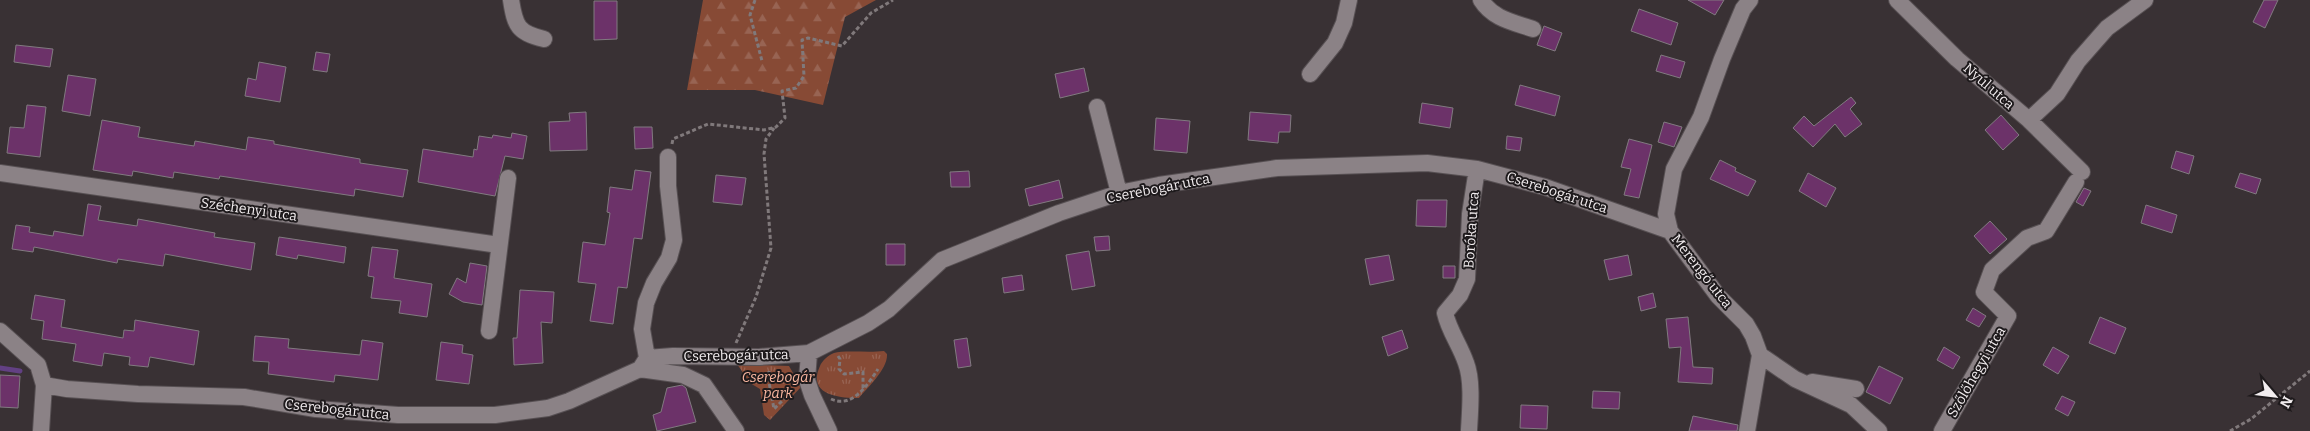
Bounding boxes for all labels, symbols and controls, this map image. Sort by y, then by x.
street label: Nyúl utca [1960,60,2018,113]
street label: Cserebogár utca [1504,168,1610,217]
street label: Cserebogár utca [1105,170,1212,207]
street label: Boróka utca [1460,191,1483,269]
street label: Széchenyi utca [200,194,298,225]
street label: Merengő utca [1668,231,1736,312]
street label: Szőlőhegyi utca [1944,324,2009,421]
street label: Cserebogár utca [683,346,789,365]
park label: Cserebogár park [742,369,816,402]
north arrow [2250,371,2300,421]
text: N [2276,393,2296,411]
street label: Cserebogár utca [284,396,391,423]

